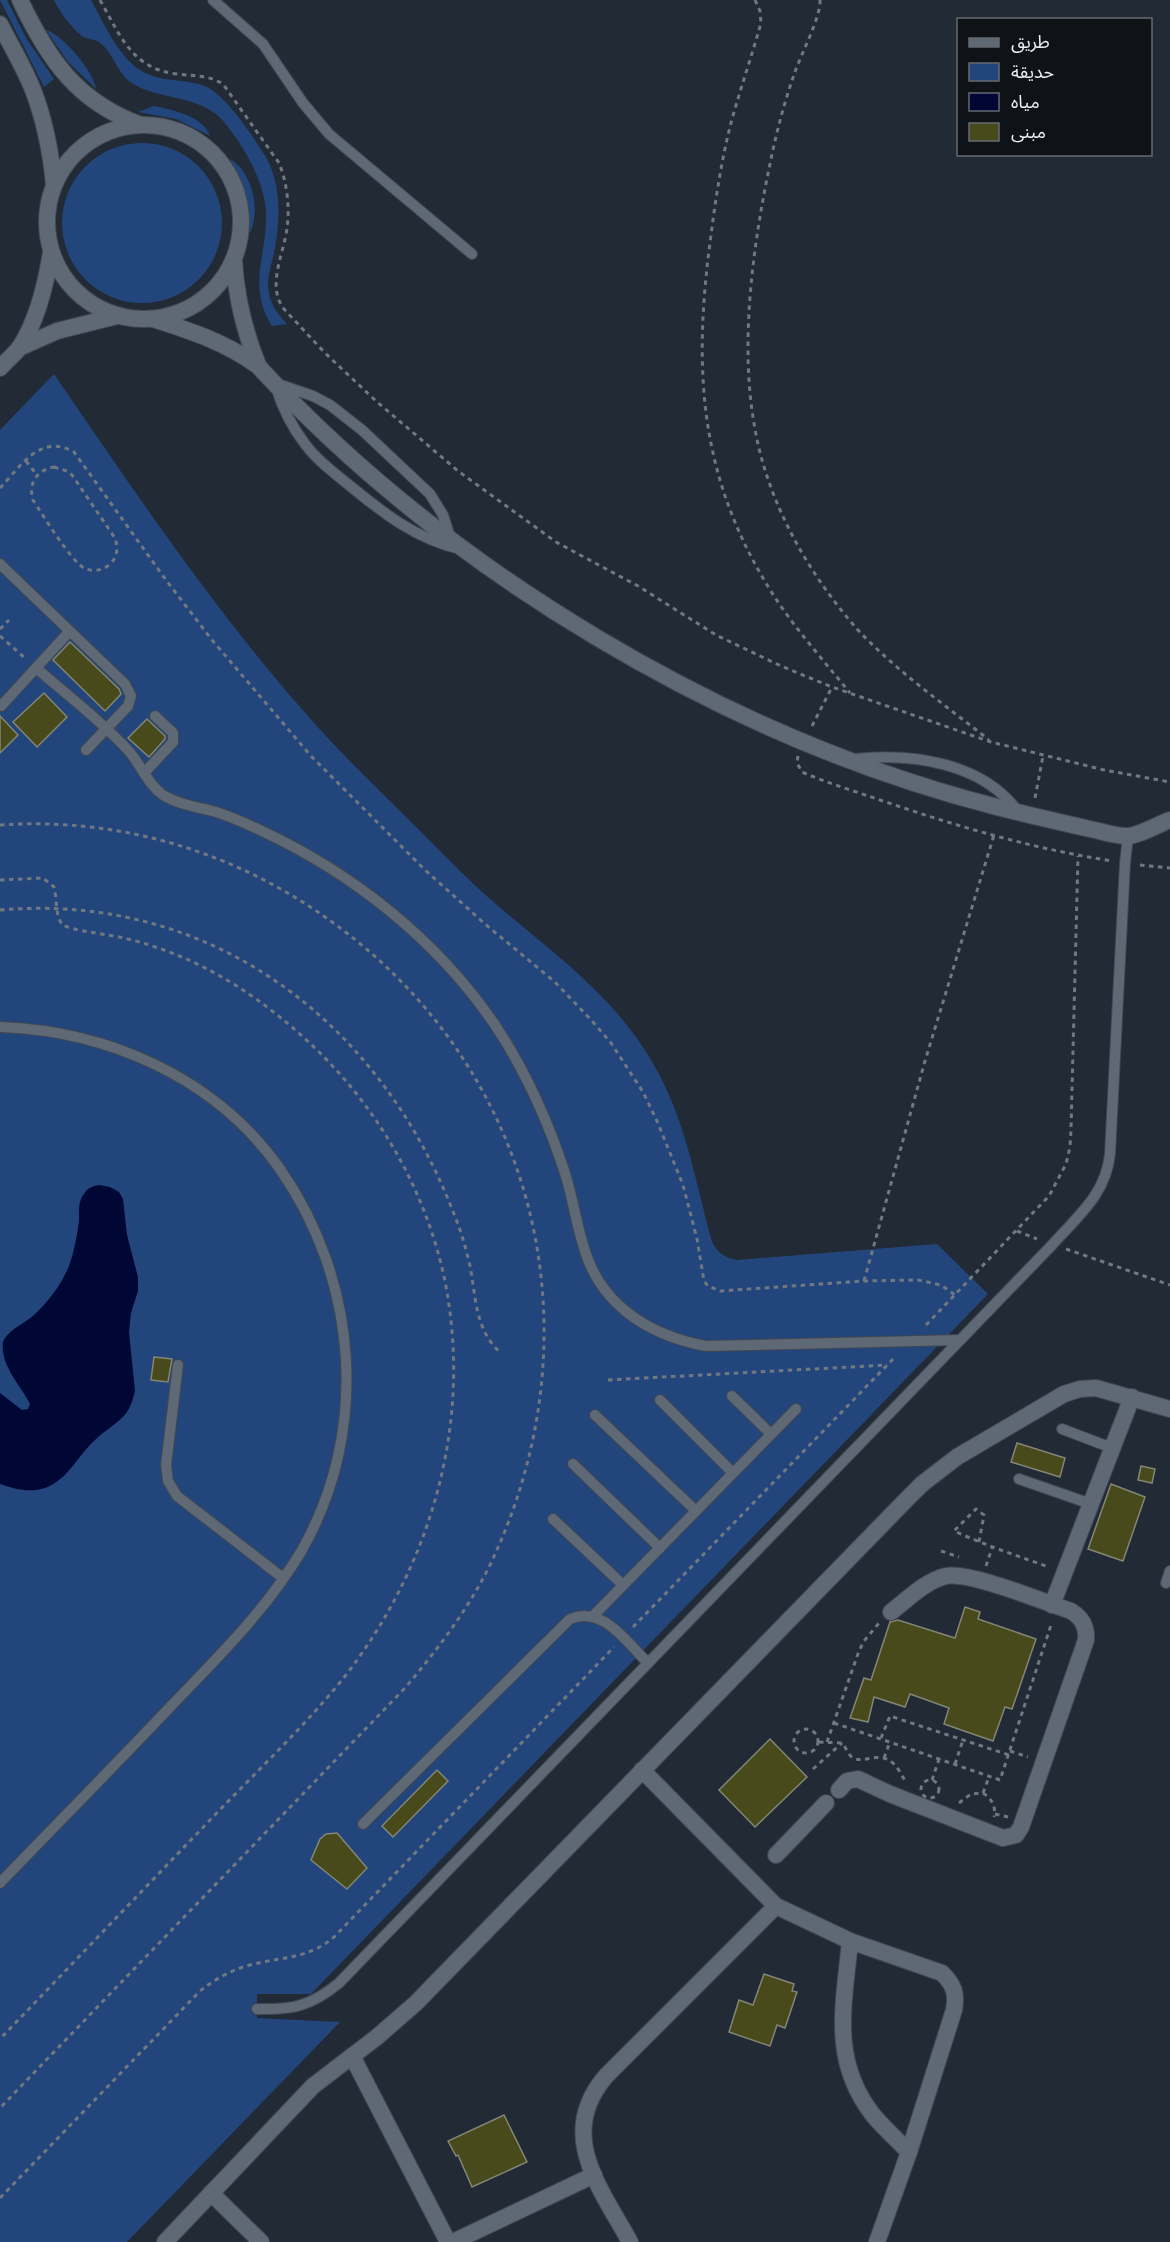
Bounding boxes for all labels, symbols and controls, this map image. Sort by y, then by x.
legend [957,18,1152,156]
text: طريق [1011,30,1050,53]
text: حديقة [1011,60,1054,83]
text: مياه [1011,90,1040,113]
text: مبنى [1011,120,1046,143]

